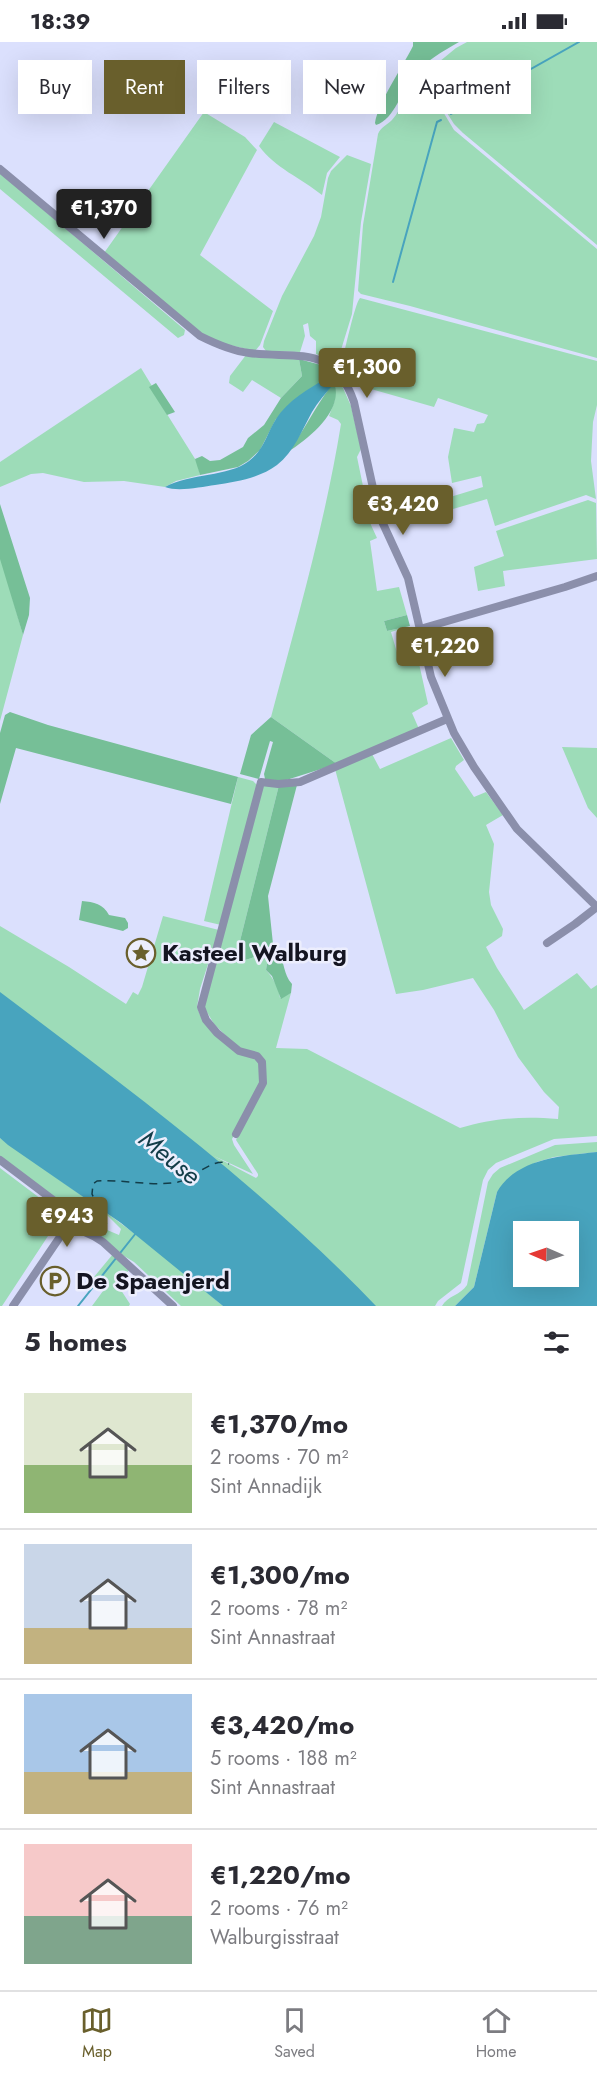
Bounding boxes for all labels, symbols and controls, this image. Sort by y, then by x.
text: 18:39 [30,5,90,37]
chip: Buy [18,60,92,114]
chip: Rent [104,60,185,114]
chip: Filters [197,60,291,114]
chip: New [303,60,386,114]
chip: Apartment [398,60,531,114]
pin: €1,370 [55,189,153,240]
text: €1,370 [70,194,138,223]
pin: €1,300 [318,348,416,399]
text: €1,300 [333,353,401,382]
pin: €3,420 [354,485,452,536]
text: €3,420 [367,490,439,519]
pin: €1,220 [396,627,494,678]
text: €1,220 [410,632,480,661]
place label: Kasteel Walburg [162,935,347,970]
place icon: Kasteel Walburg [125,937,157,969]
water label: Meuse [131,1120,209,1194]
pin: €943 [31,1197,103,1248]
text: €943 [41,1202,93,1231]
north arrow [513,1221,579,1287]
map controls [513,1221,579,1287]
place label: De Spaenjerd [76,1263,230,1298]
parking icon: De Spaenjerd [39,1265,71,1297]
text: 5 homes [24,1323,127,1361]
icon: filters [540,1326,573,1359]
text: €1,370/mo [210,1405,348,1443]
icon: home [72,1417,144,1489]
text: 2 rooms · 70 m² [210,1443,348,1472]
text: Sint Annadijk [210,1472,322,1501]
text: €1,300/mo [210,1556,350,1594]
icon: home [72,1568,144,1640]
text: 2 rooms · 78 m² [210,1594,347,1623]
text: Sint Annastraat [210,1623,335,1652]
text: €3,420/mo [210,1706,354,1744]
icon: home [72,1718,144,1790]
text: 5 rooms · 188 m² [210,1744,357,1773]
text: Sint Annastraat [210,1773,335,1802]
text: €1,220/mo [210,1856,351,1894]
icon: home [72,1868,144,1940]
text: 2 rooms · 76 m² [210,1894,348,1923]
text: Walburgisstraat [210,1923,339,1952]
tab: Map [80,2004,113,2063]
tab: Saved [274,2004,315,2063]
tab: Home [476,2004,517,2063]

